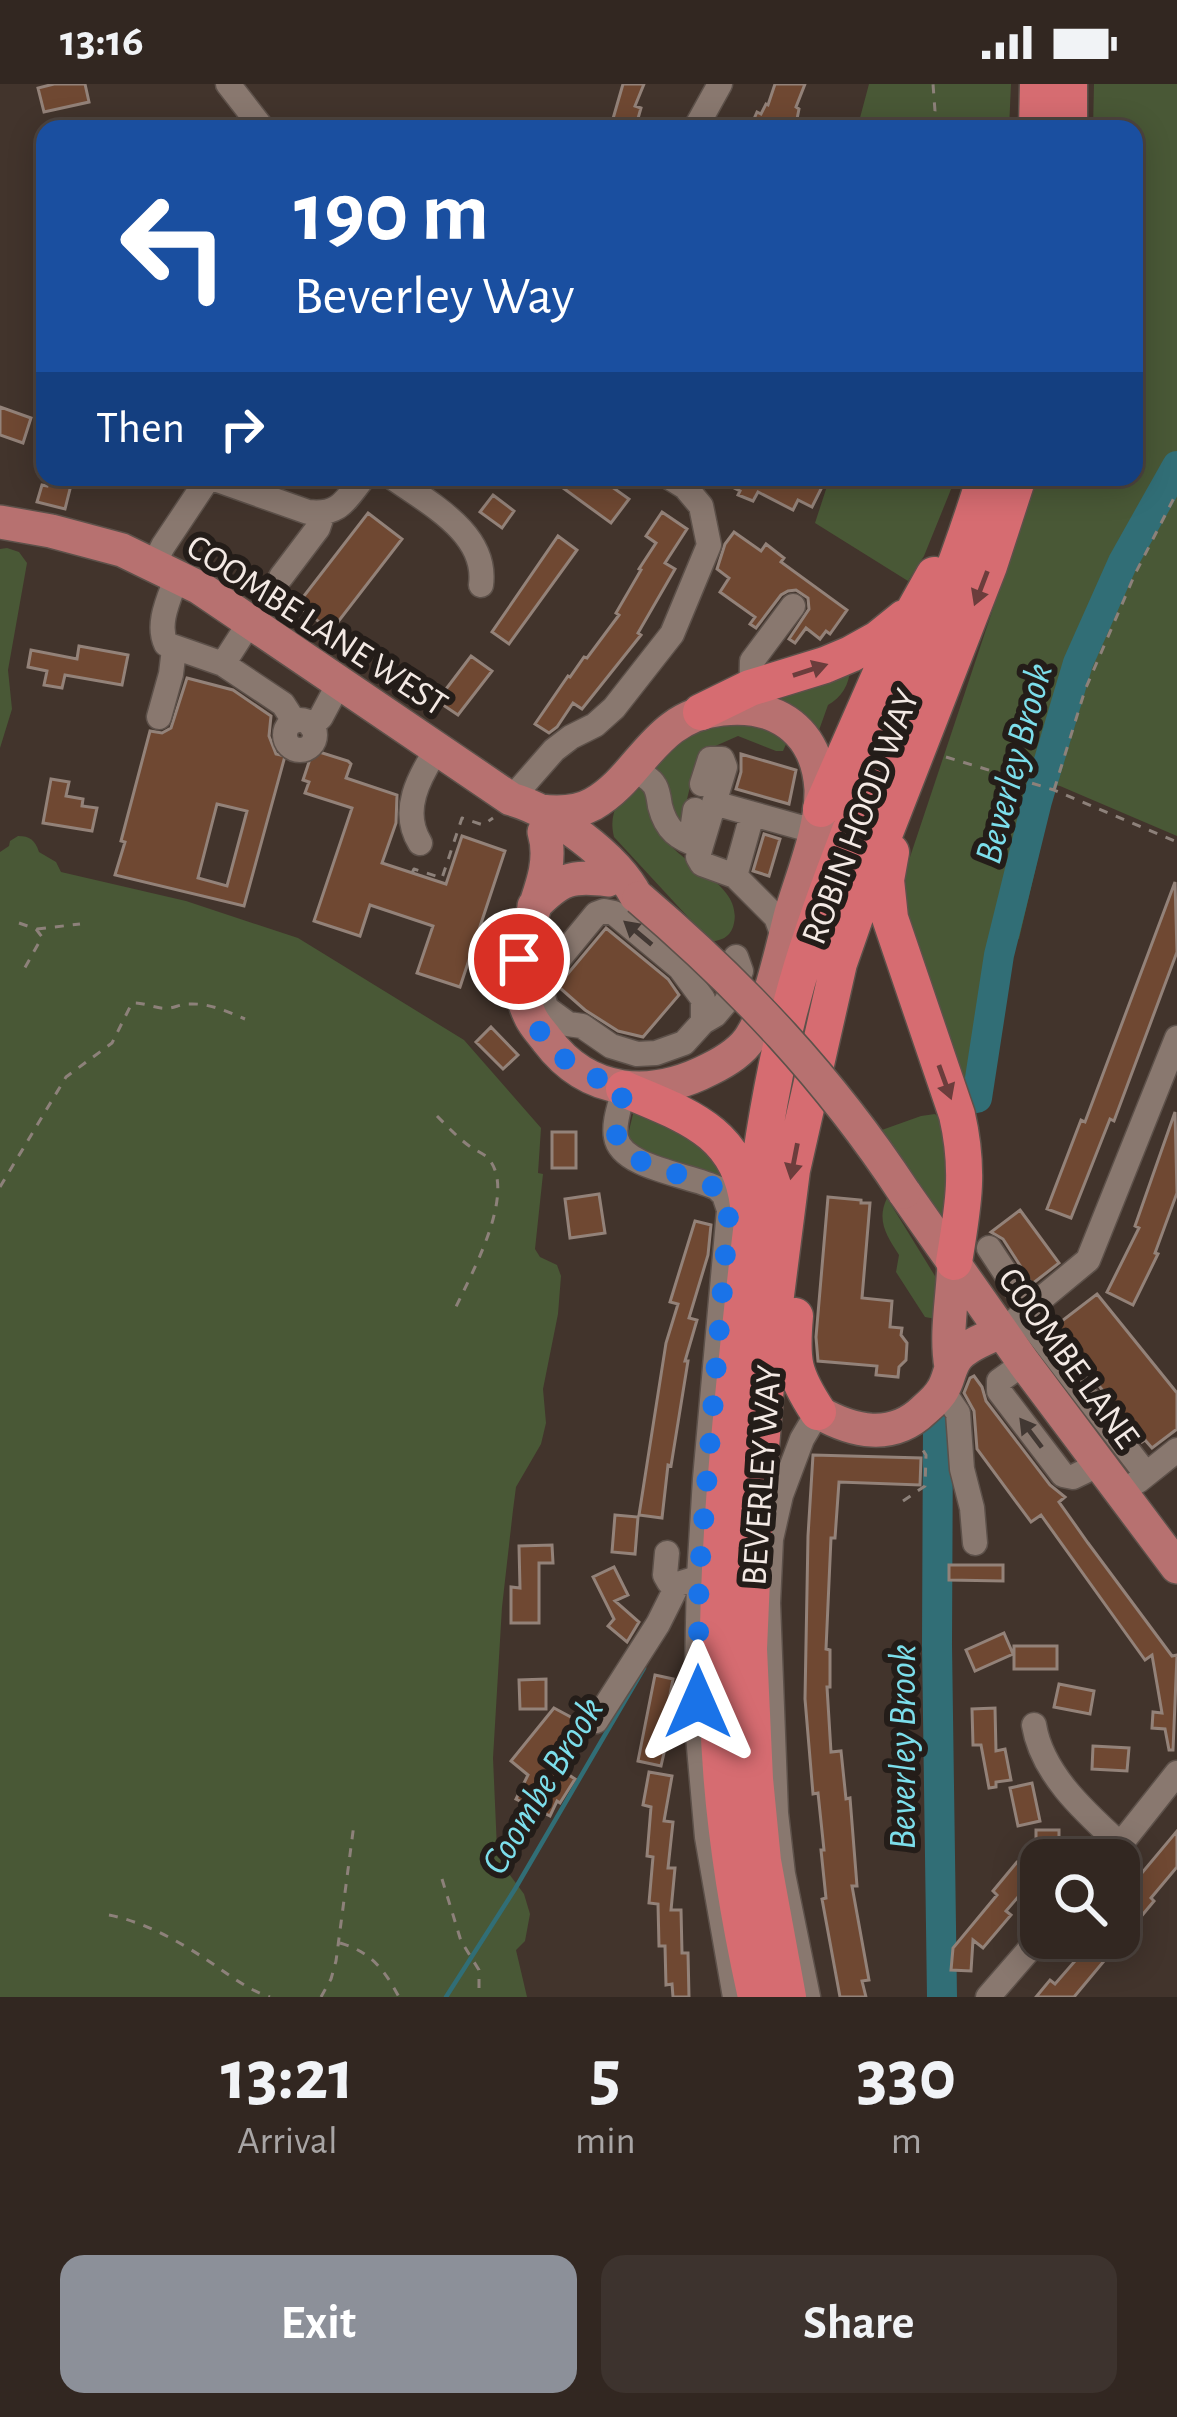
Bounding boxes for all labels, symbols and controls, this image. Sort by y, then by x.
text: 13:16 [60,19,144,64]
icon: left [96,168,252,324]
text: 190 m [294,172,489,256]
text: Beverley Way [294,270,575,324]
icon: right [209,396,275,462]
text: Then [96,406,185,451]
street label: COOMBE LANE WEST [180,528,454,723]
one-way arrow [971,570,989,606]
one-way arrow [792,659,829,678]
water label: Beverley Brook [969,659,1060,868]
street label: ROBIN HOOD WAY [796,684,926,949]
pin [468,908,570,1010]
one-way arrow [623,921,653,947]
icon: arrive [486,926,552,992]
one-way arrow [937,1064,955,1100]
one-way arrow [784,1142,803,1180]
street label: COOMBE LANE [991,1261,1146,1455]
street label: BEVERLEY WAY [736,1364,788,1587]
one-way arrow [1019,1417,1044,1448]
position arrow [635,1639,761,1765]
water label: Beverley Brook [884,1644,923,1850]
water label: Coombe Brook [475,1691,611,1881]
map controls [1020,1839,1140,1959]
button: search [1020,1839,1140,1959]
text: 13:21 [221,2040,354,2112]
text: 5 [590,2040,621,2112]
text: 330 [857,2040,956,2112]
text: Arrival [237,2122,338,2161]
text: min [575,2122,636,2161]
text: m [891,2122,922,2161]
button: Exit [60,2255,577,2393]
button: Share [601,2255,1117,2393]

